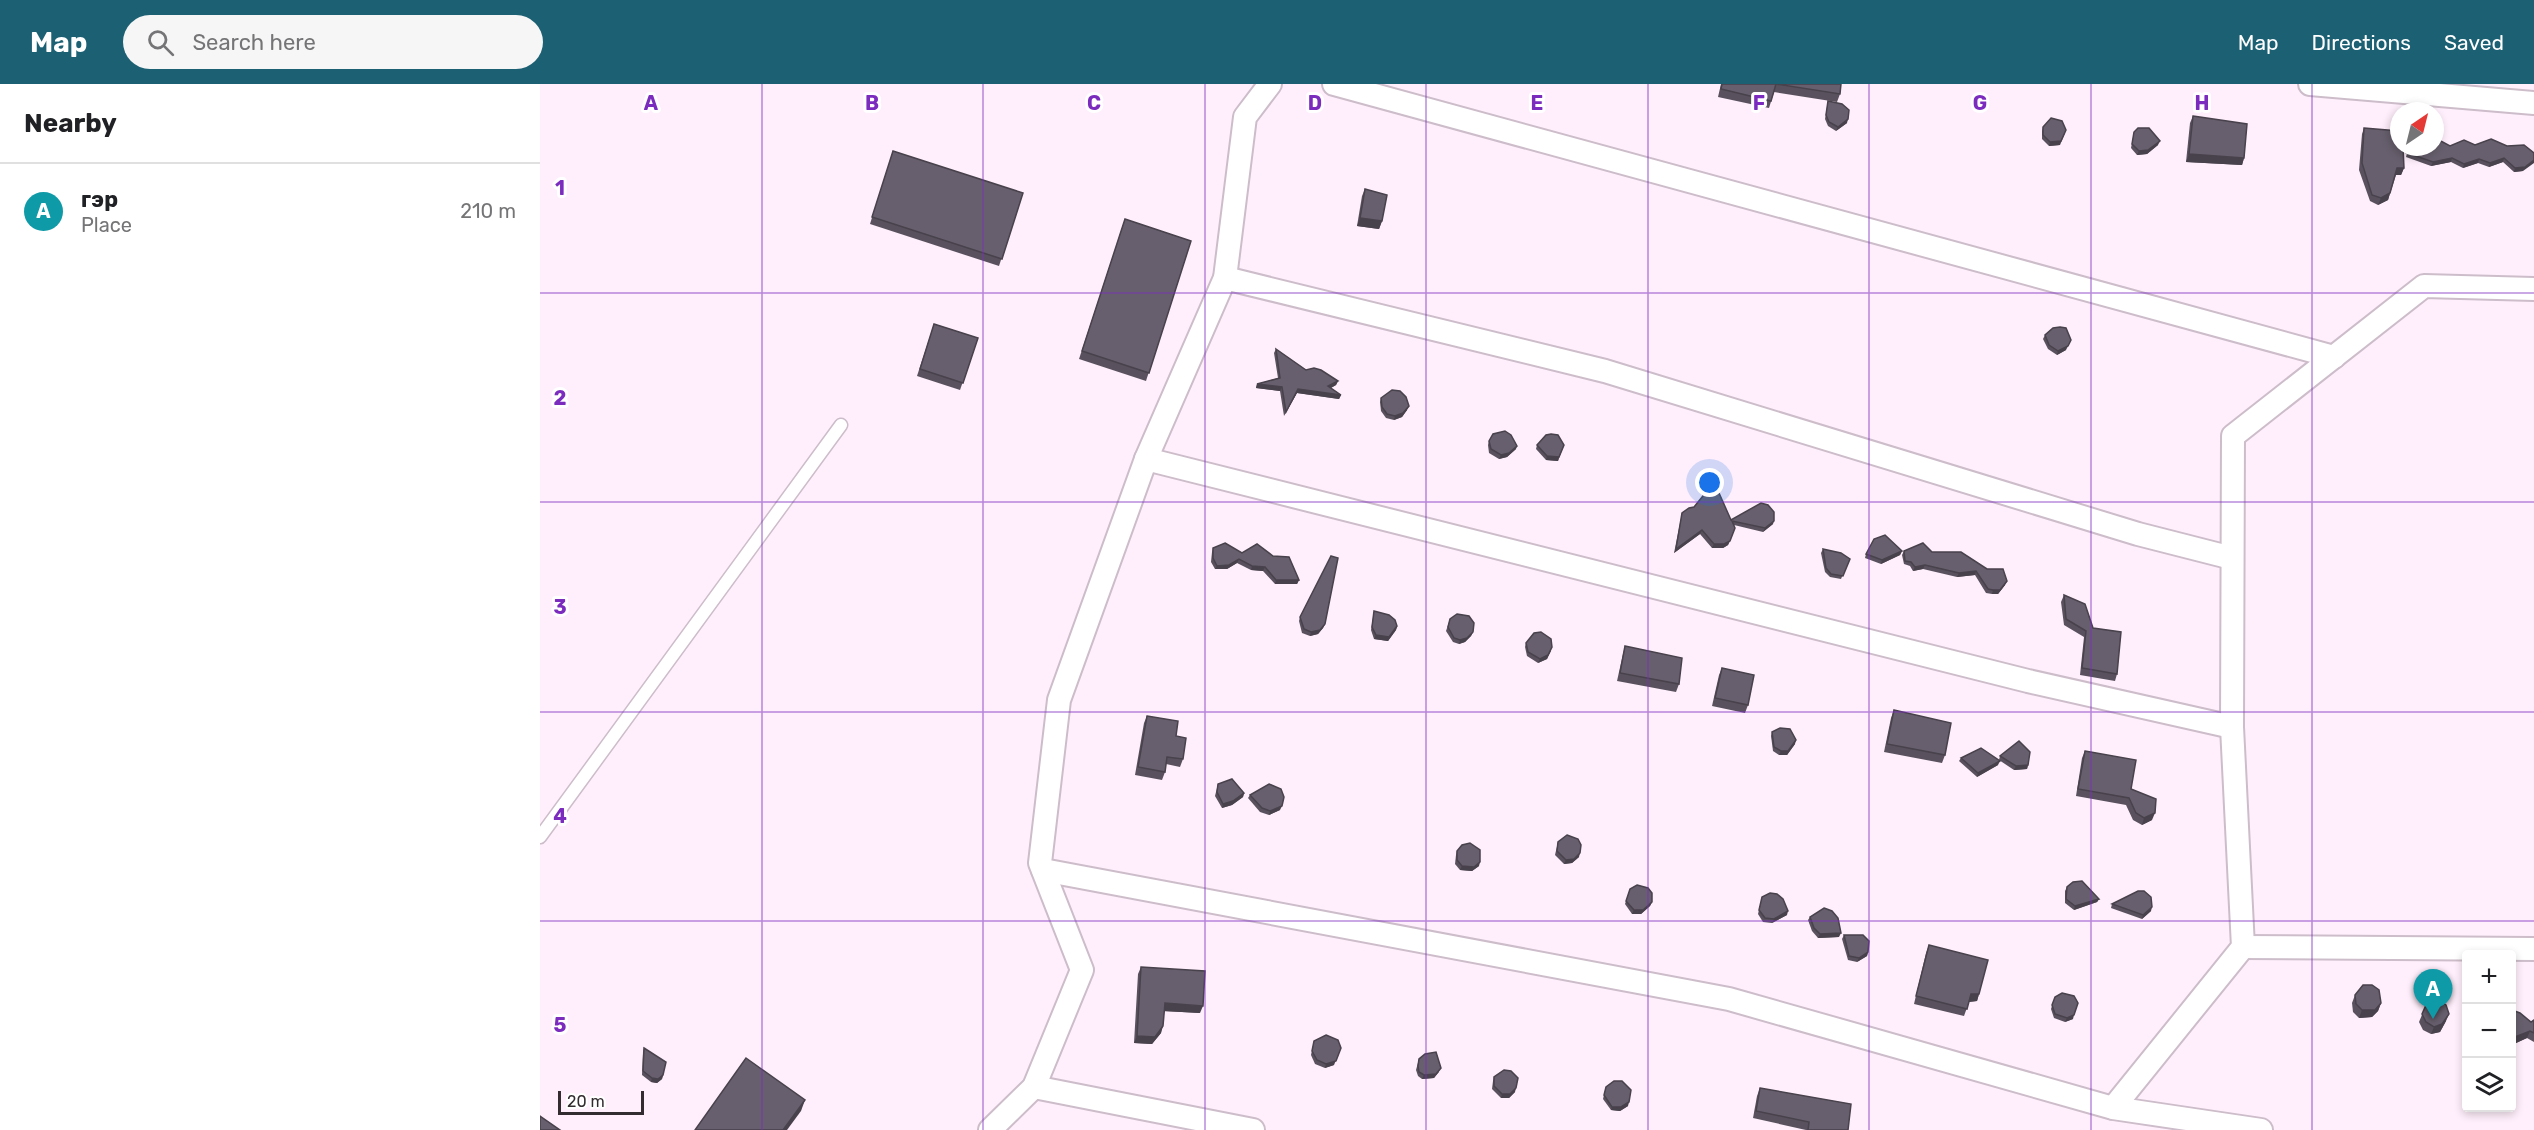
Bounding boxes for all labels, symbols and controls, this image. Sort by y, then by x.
search box [123,15,543,69]
text: Map [30,26,87,59]
icon: search [144,26,177,59]
text: Search here [192,29,316,56]
text: Map [2238,30,2279,55]
text: Directions [2312,30,2411,55]
text: Saved [2444,30,2504,55]
text: A [644,91,659,115]
text: B [865,91,879,115]
text: C [1087,91,1101,115]
text: D [1308,91,1322,115]
text: E [1531,91,1543,115]
text: F [1753,91,1765,115]
text: G [1973,91,1987,115]
text: H [2195,91,2209,115]
north arrow [2390,102,2444,156]
text: Nearby [24,108,117,139]
text: 1 [555,176,565,200]
text: гэр [81,186,118,213]
text: A [36,199,51,223]
text: 210 m [460,199,516,223]
text: Place [81,213,132,237]
text: 2 [554,386,567,410]
your location [1695,468,1724,497]
text: 3 [553,595,567,619]
text: 4 [553,804,567,828]
map controls [2462,950,2516,1112]
button: + [2462,950,2516,1004]
pin: A [2414,970,2452,1019]
button: − [2462,1004,2516,1058]
text: 5 [554,1013,567,1037]
button: layers [2462,1058,2516,1112]
scale bar [558,1088,644,1116]
text: 20 m [567,1092,605,1111]

